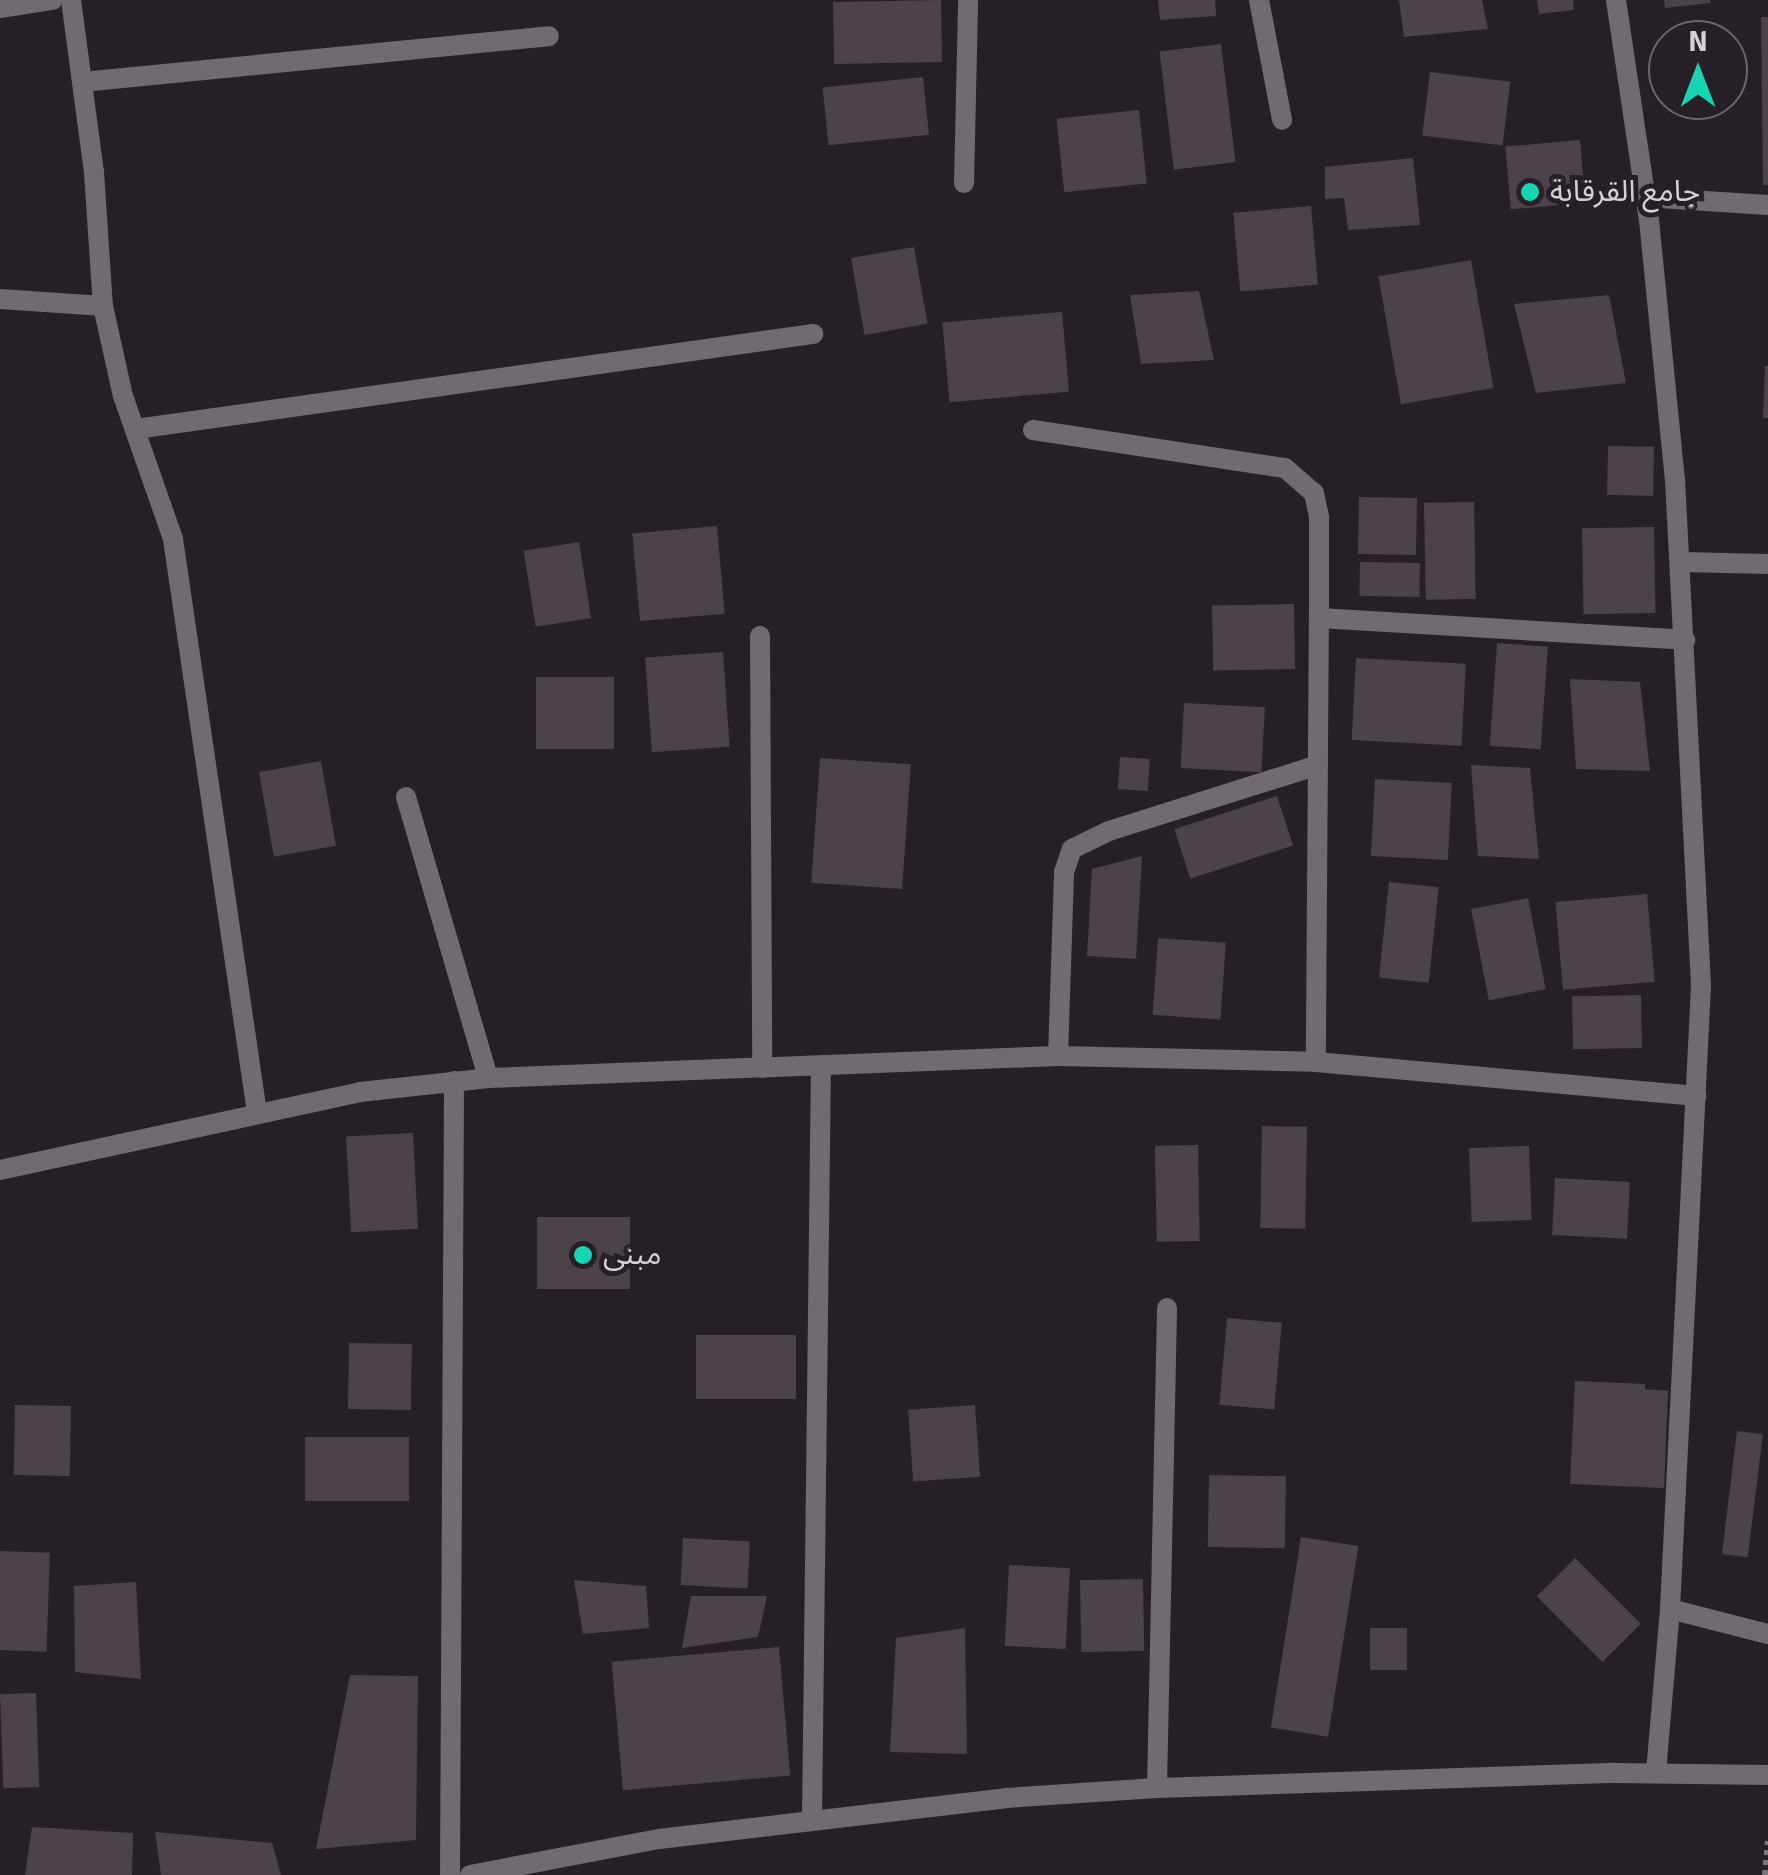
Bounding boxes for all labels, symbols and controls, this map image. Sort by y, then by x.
north arrow [1648,20,1748,120]
text: N [1688,25,1708,59]
place label: جامع القرقابة [1550,174,1700,210]
marker: جامع القرقابة [1519,181,1541,203]
place label: مبنى [603,1237,661,1273]
marker: مبنى [572,1244,594,1266]

